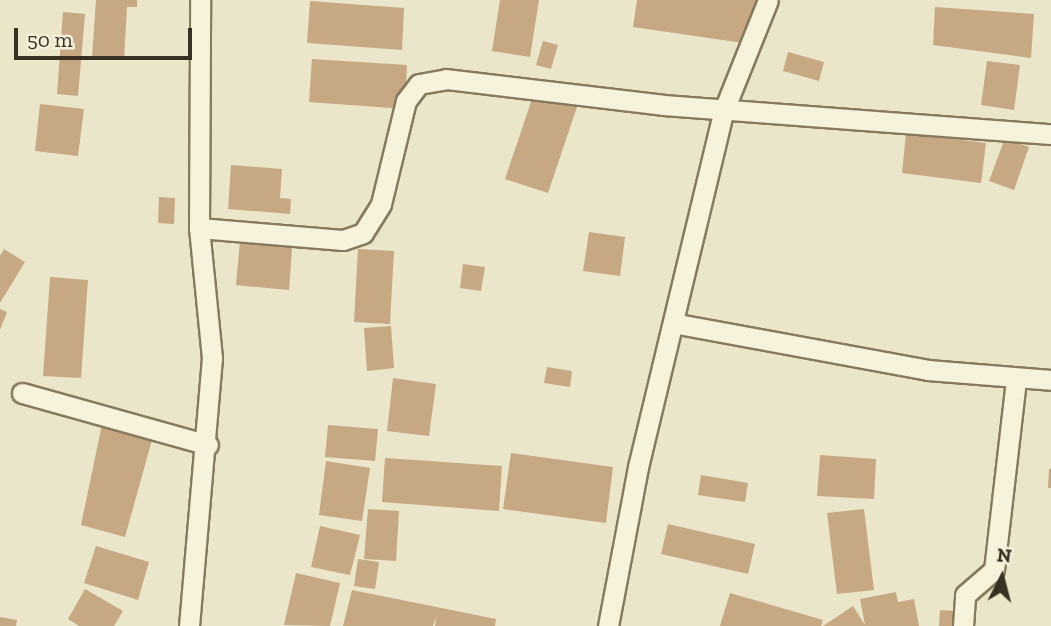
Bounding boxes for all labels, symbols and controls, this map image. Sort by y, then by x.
scale bar [18,14,196,58]
text: 50 m [27,27,73,52]
north arrow [967,542,1037,612]
text: N [996,543,1013,568]

